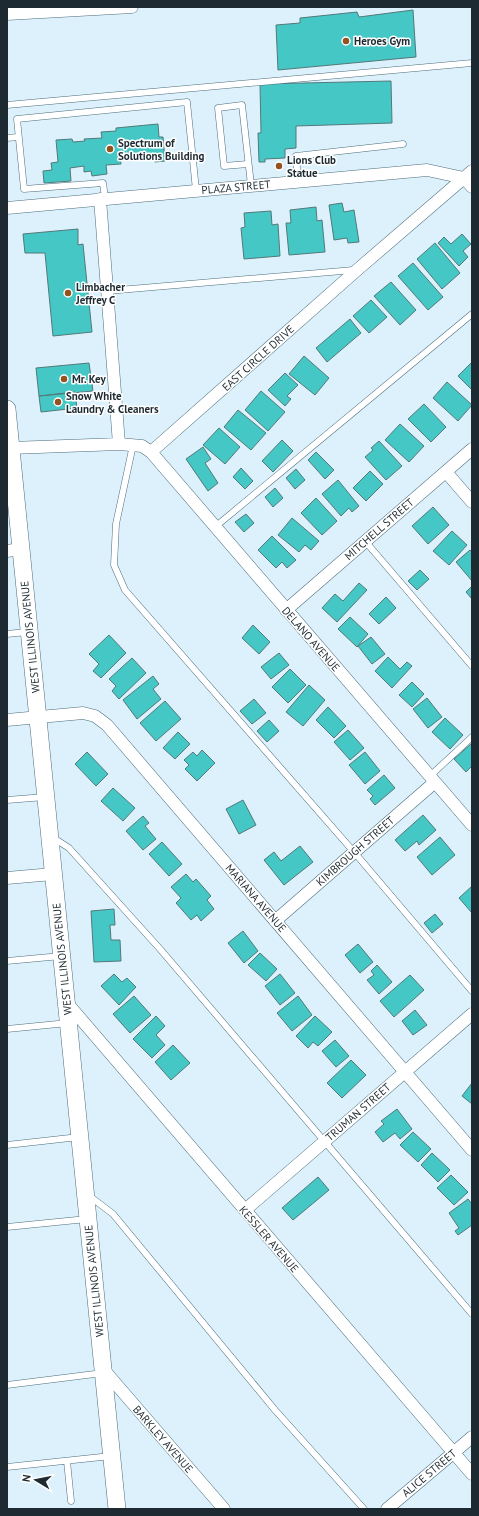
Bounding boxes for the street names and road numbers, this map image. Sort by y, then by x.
street label: PLAZA STREET [201,177,271,197]
street label: EAST CIRCLE DRIVE [219,322,297,394]
street label: MITCHELL STREET [341,495,417,563]
street label: WEST ILLINOIS AVENUE [17,580,43,694]
street label: DELANO AVENUE [279,604,343,674]
street label: KIMBROUGH STREET [313,813,397,889]
street label: MARIANA AVENUE [223,861,290,935]
street label: WEST ILLINOIS AVENUE [49,902,75,1016]
street label: TRUMAN STREET [323,1080,393,1144]
street label: KESSLER AVENUE [236,1203,302,1275]
street label: WEST ILLINOIS AVENUE [81,1224,107,1338]
street label: BARKLEY AVENUE [130,1402,196,1476]
street label: ALICE STREET [399,1446,459,1500]

